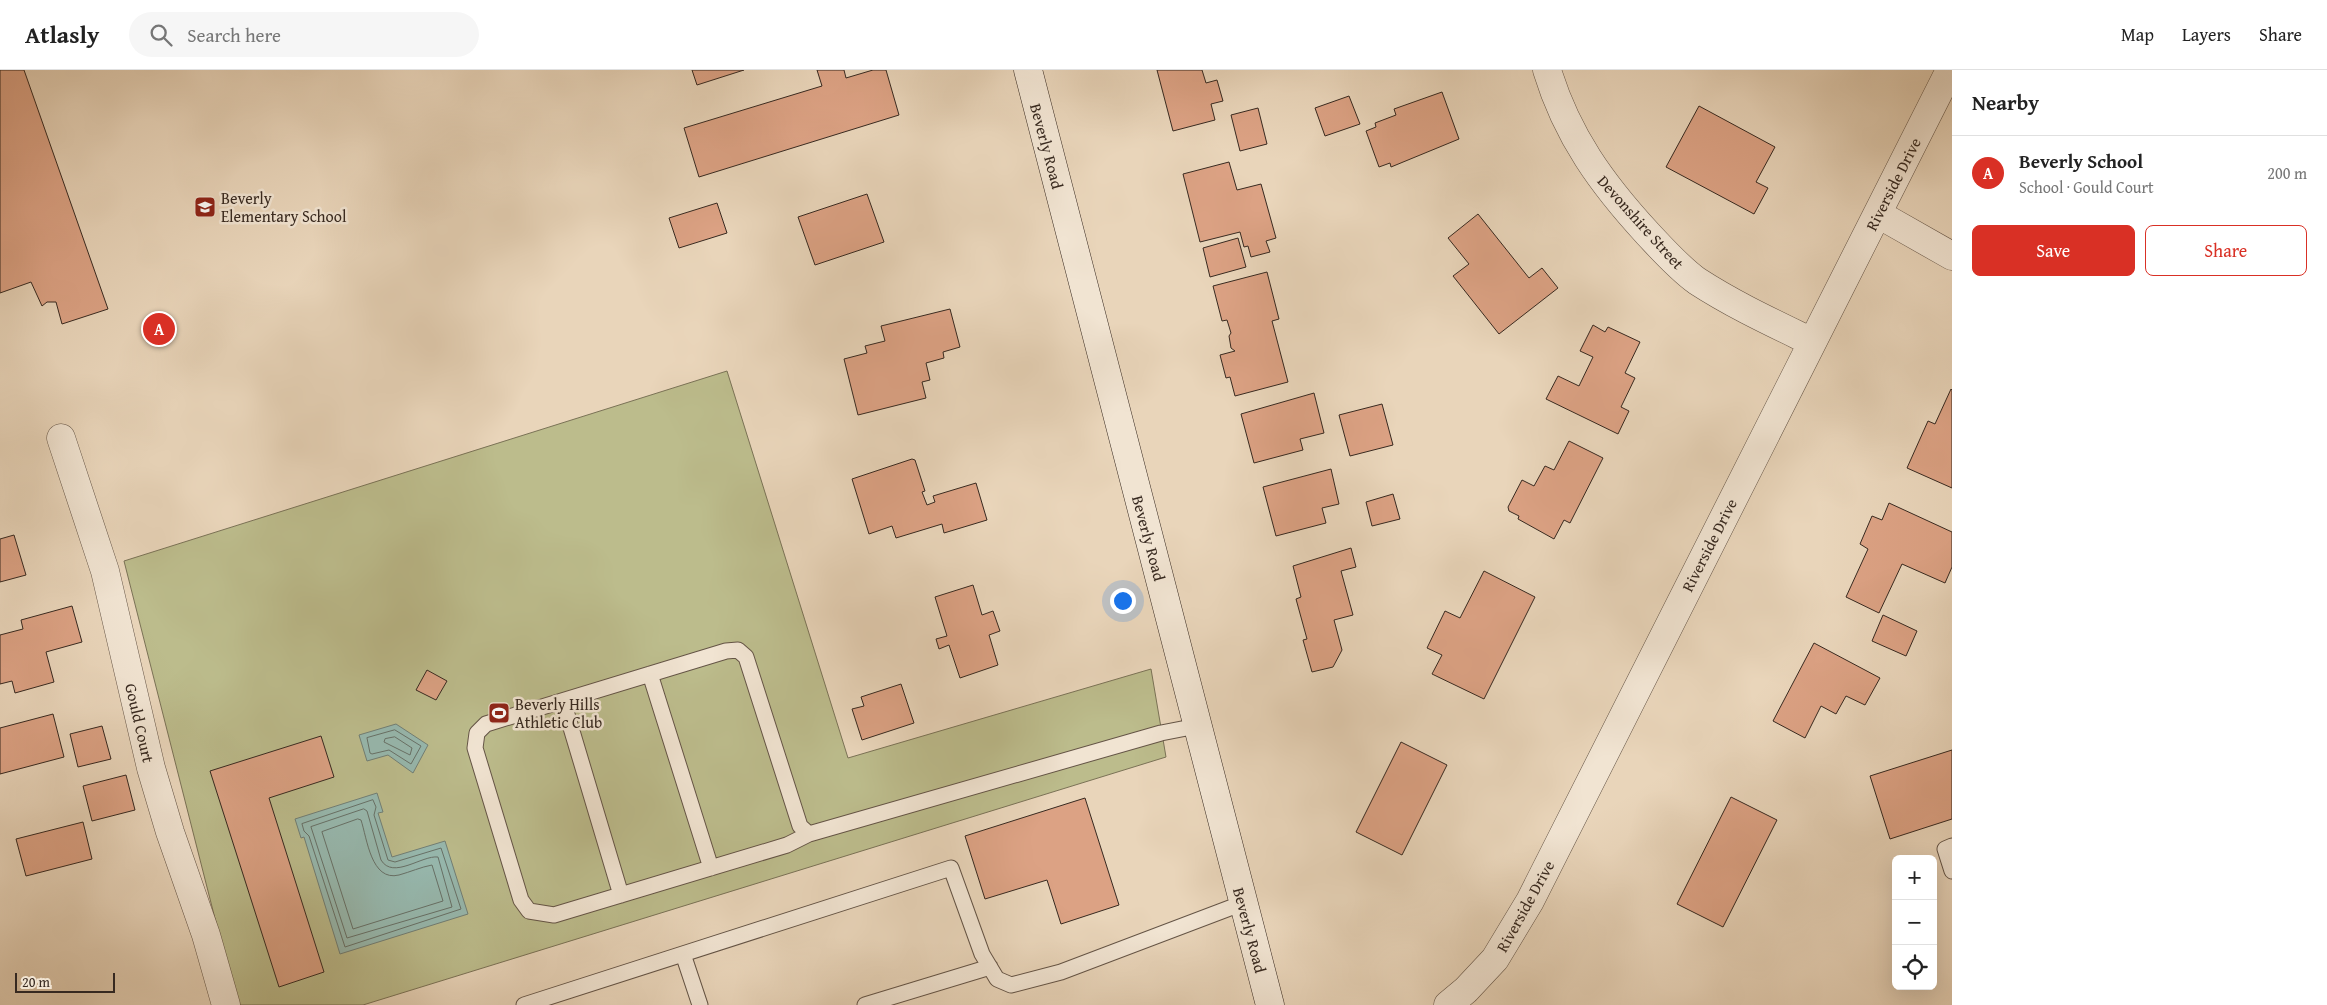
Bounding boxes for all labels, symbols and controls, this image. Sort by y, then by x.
search box [129,12,479,57]
text: Atlasly [25,17,99,52]
icon: search [147,21,175,49]
text: Search here [187,21,281,49]
text: Map [2121,21,2154,48]
text: Layers [2182,21,2231,48]
text: Share [2259,21,2302,48]
text: Nearby [1972,87,2039,118]
street label: Beverly Road [1024,101,1070,192]
street label: Riverside Drive [1859,133,1927,235]
text: Beverly School [2019,147,2143,175]
text: A [1983,161,1993,185]
text: 200 m [2267,161,2307,185]
street label: Devonshire Street [1592,169,1690,275]
text: School · Gould Court [2019,175,2154,199]
place label: Beverly Elementary School [221,186,347,228]
school or university icon: Beverly Elementary School [193,195,217,219]
button: Save [1972,225,2135,276]
button: Share [2145,225,2307,276]
pin: A [143,310,175,348]
street label: Beverly Road [1126,493,1172,584]
street label: Riverside Drive [1675,494,1743,596]
your location [1110,588,1136,614]
street label: Gould Court [119,681,161,765]
place label: Beverly Hills Athletic Club [515,692,602,734]
sports icon: Beverly Hills Athletic Club [487,701,511,725]
map controls [1892,855,1937,990]
button: + [1892,855,1937,900]
street label: Riverside Drive [1490,856,1560,956]
street label: Beverly Road [1227,885,1273,976]
button: − [1892,900,1937,945]
button: locate [1892,945,1937,990]
scale bar [15,970,115,993]
text: 20 m [22,972,50,992]

